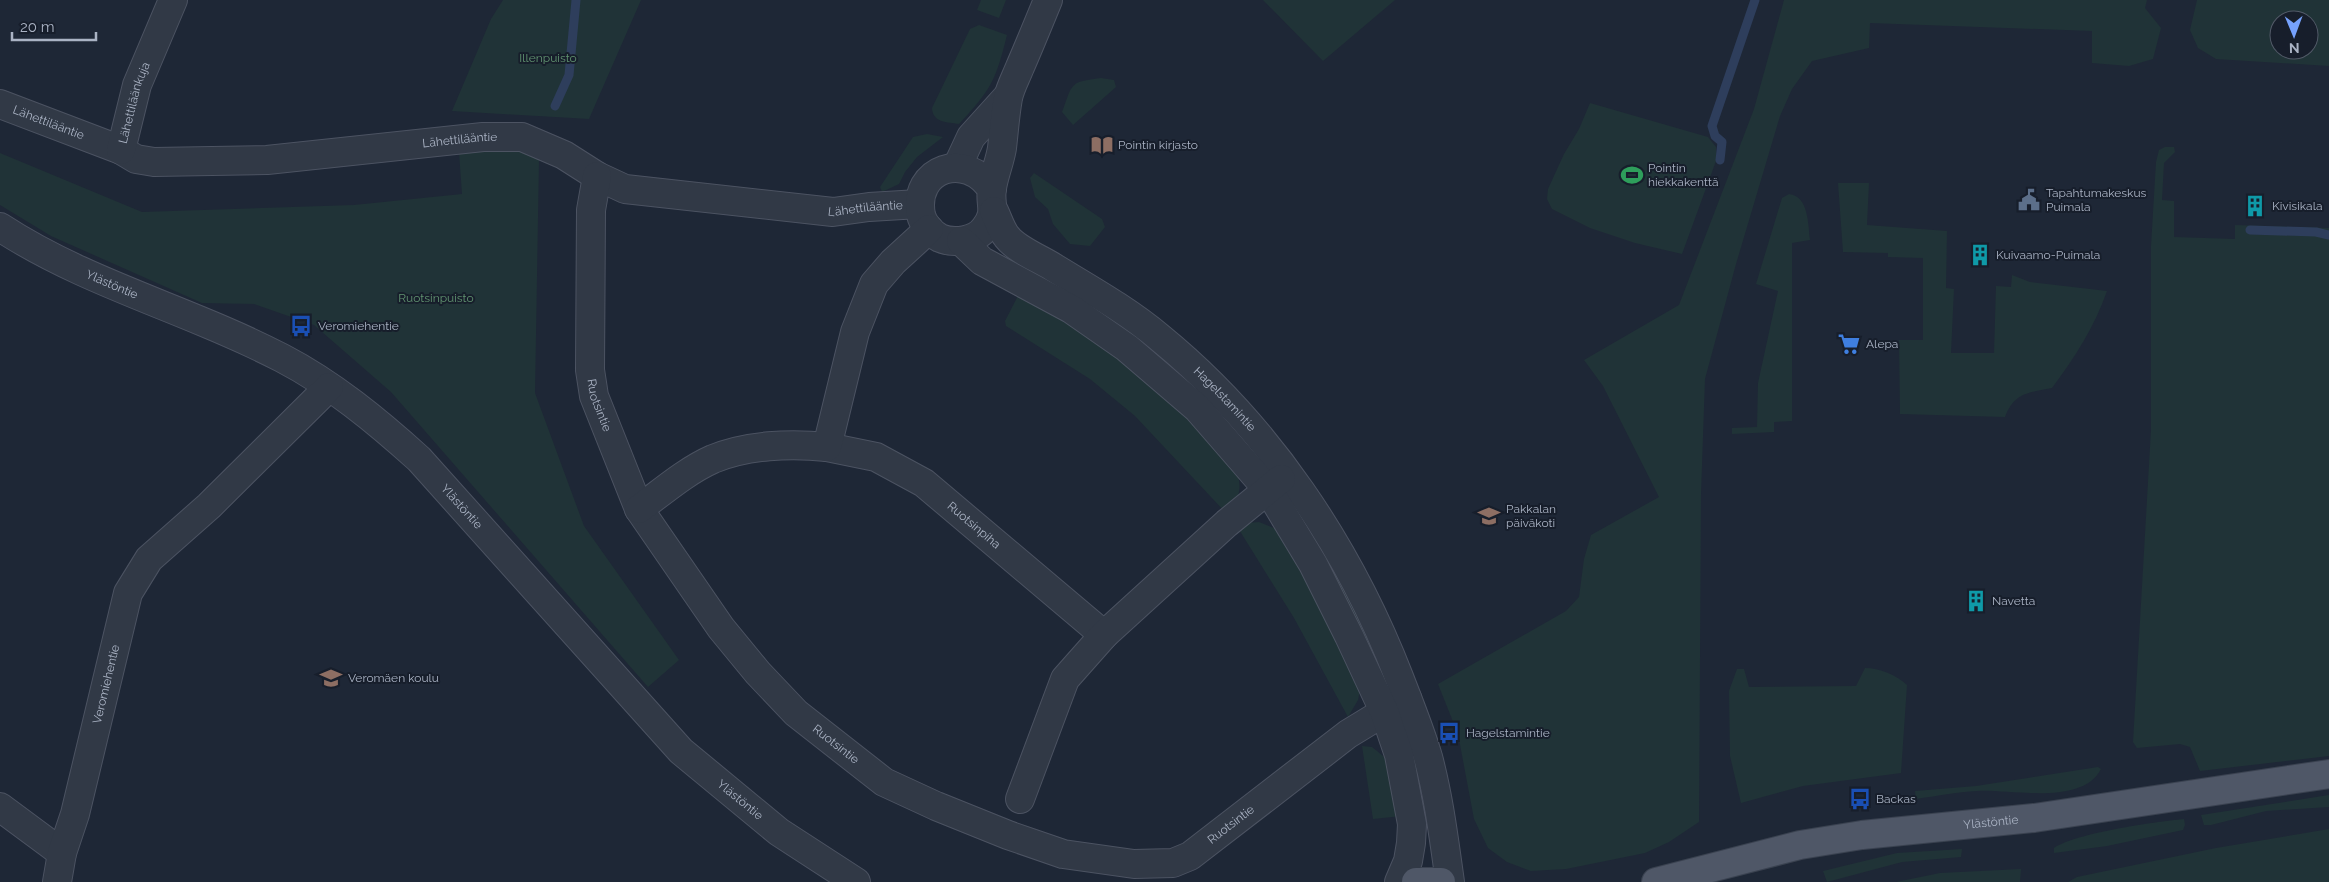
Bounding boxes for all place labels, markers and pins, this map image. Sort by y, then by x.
library icon: Pointin kirjasto [1089,132,1115,158]
place label: Pointin kirjasto [1118,138,1198,152]
place label: Pointin hiekkakenttä [1648,161,1719,189]
sports icon: Pointin hiekkakenttä [1619,162,1645,188]
place label: Tapahtumakeskus Puimala [2046,186,2147,214]
public building icon: Tapahtumakeskus Puimala [2016,187,2042,213]
building icon: Kivisikala [2242,193,2268,219]
place label: Kivisikala [2272,199,2322,213]
building icon: Kuivaamo-Puimala [1967,242,1993,268]
place label: Kuivaamo-Puimala [1996,248,2100,262]
bus stop icon: Veromiehentie [288,313,314,339]
place label: Veromiehentie [318,319,399,333]
supermarket icon: Alepa [1836,331,1862,357]
place label: Alepa [1866,337,1898,351]
place label: Pakkalan päiväkoti [1506,502,1556,530]
school or university icon: Pakkalan päiväkoti [1476,503,1502,529]
building icon: Navetta [1963,588,1989,614]
place label: Navetta [1992,594,2035,608]
school or university icon: Veromäen koulu [318,665,344,691]
place label: Veromäen koulu [348,671,439,685]
bus stop icon: Hagelstamintie [1436,720,1462,746]
place label: Hagelstamintie [1466,726,1550,740]
bus stop icon: Backas [1847,786,1873,812]
place label: Backas [1876,792,1916,806]

